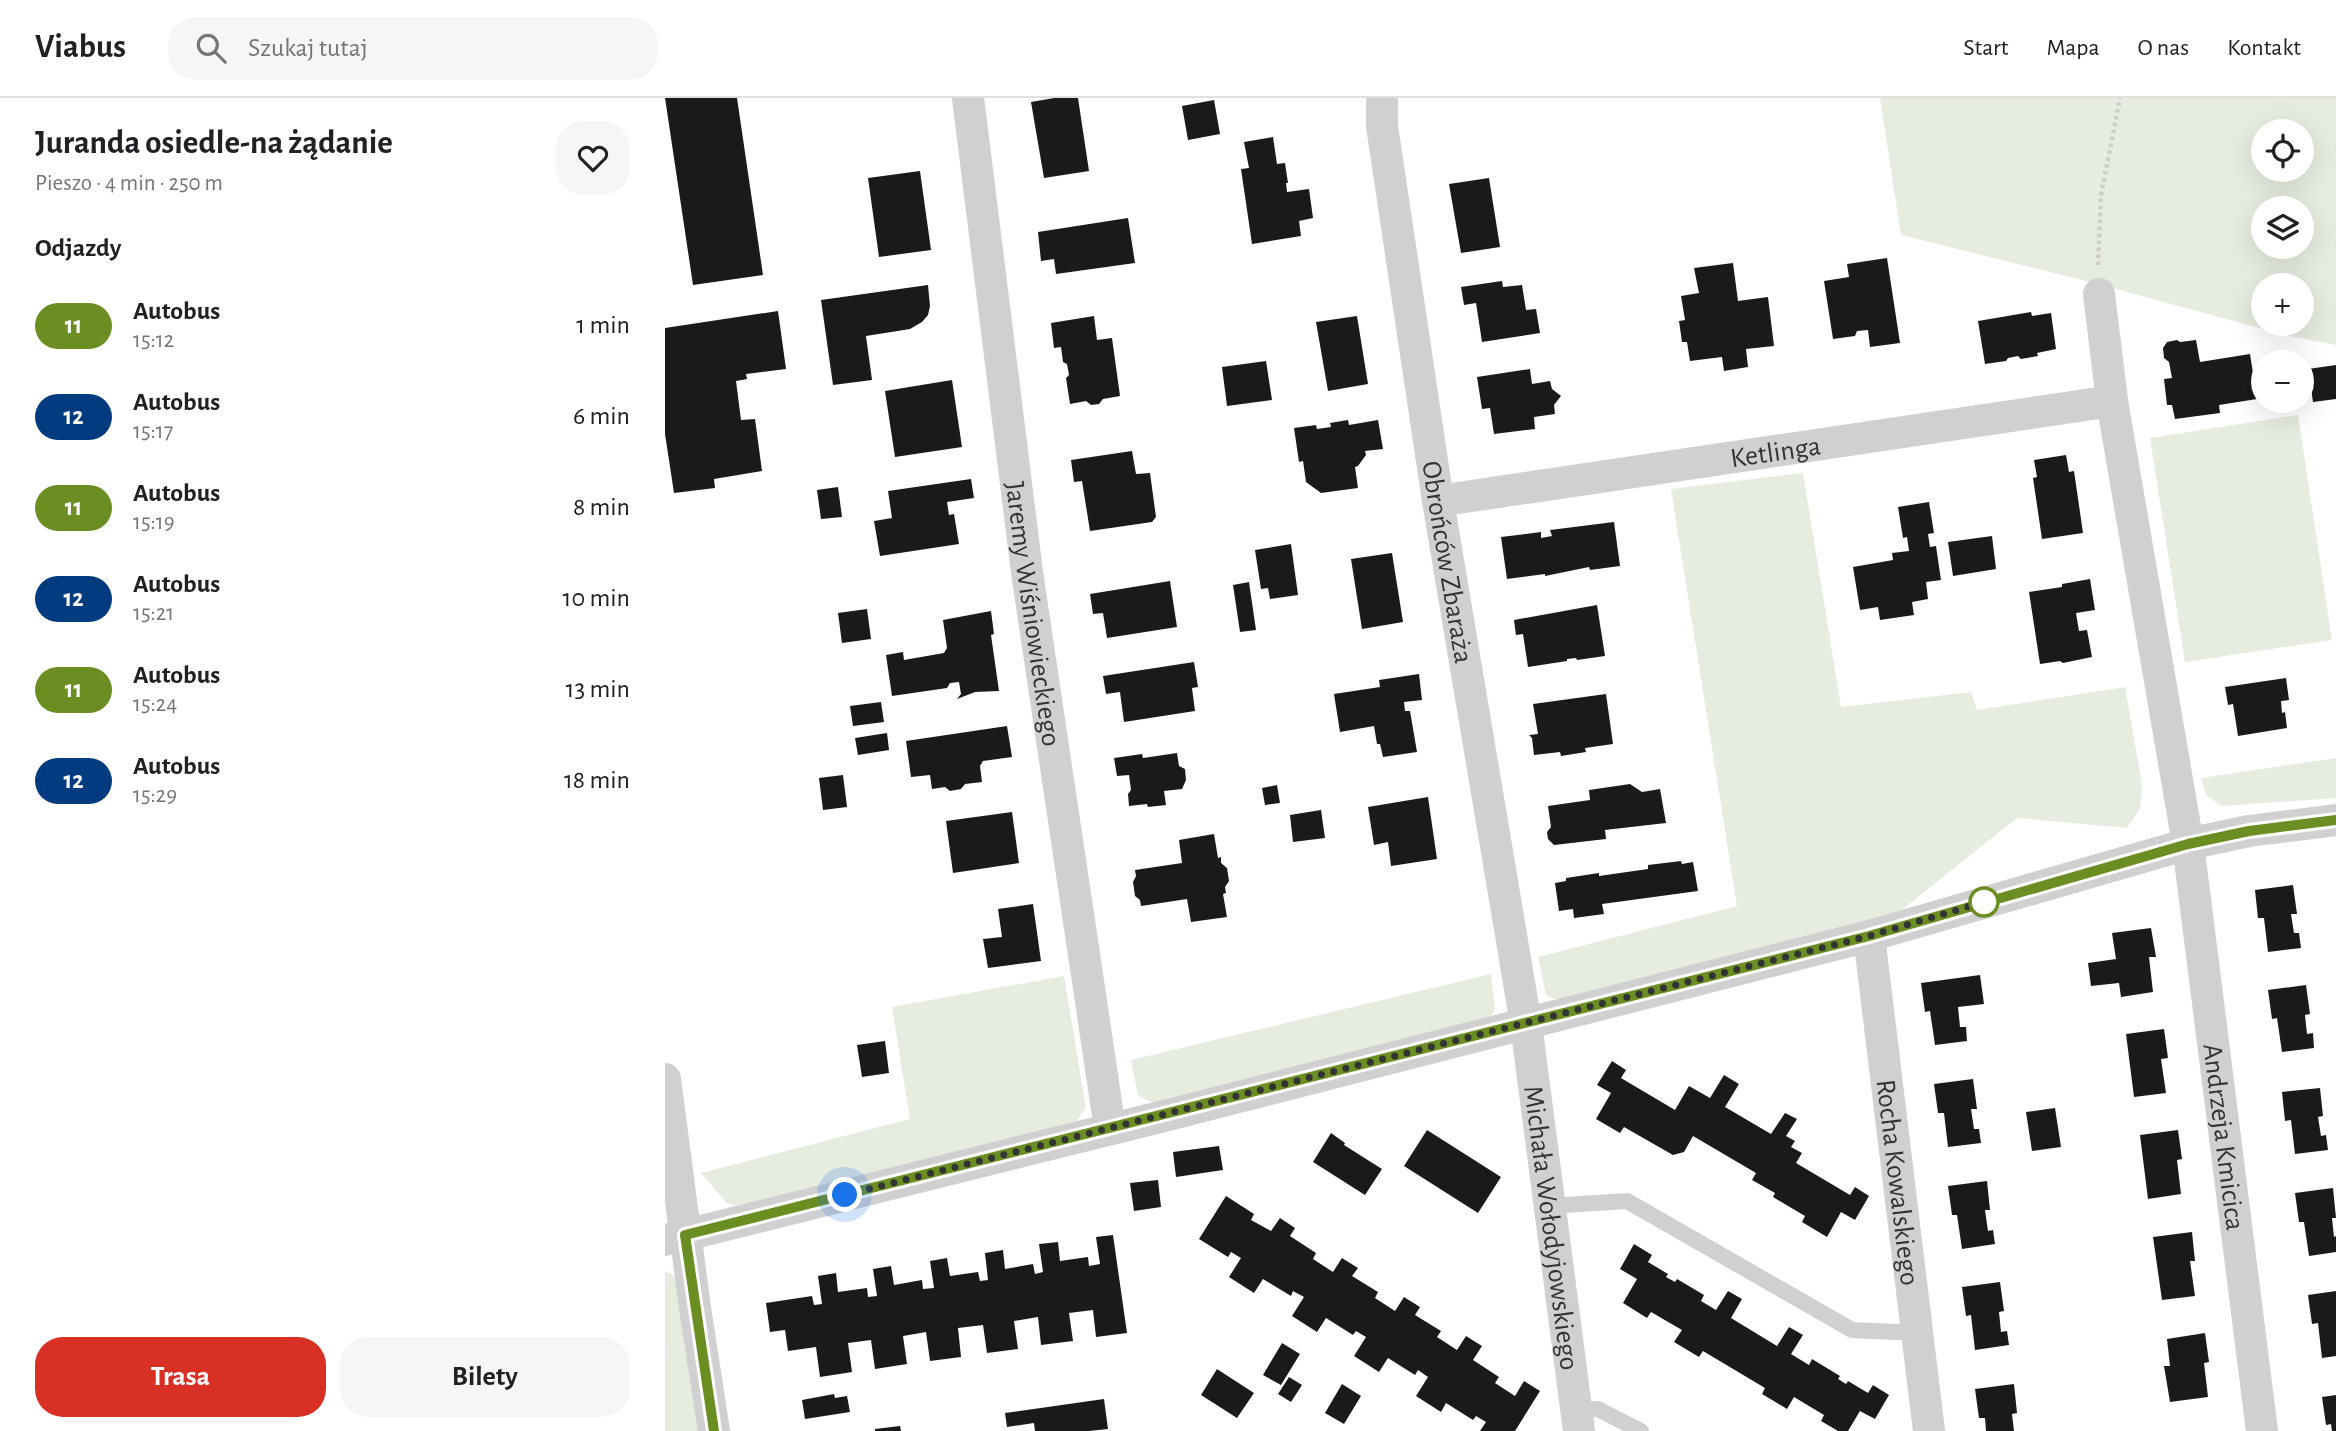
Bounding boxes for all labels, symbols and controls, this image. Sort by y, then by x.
search box [168,17,658,80]
icon: search [192,29,230,67]
text: Viabus [35,31,126,64]
text: Szukaj tutaj [248,35,368,61]
text: Start [1963,36,2008,60]
text: Mapa [2046,36,2100,60]
text: O nas [2138,36,2189,60]
text: Kontakt [2227,36,2301,60]
map controls [2251,119,2314,413]
button: locate [2251,119,2314,182]
button: heart [556,121,630,195]
text: Juranda osiedle-na żądanie [35,127,393,160]
text: Pieszo · 4 min · 250 m [35,172,223,195]
button: layers [2251,196,2314,259]
text: Odjazdy [35,235,121,261]
button: + [2251,273,2314,336]
text: Autobus [133,298,220,324]
text: 1 min [576,312,630,338]
text: 11 [65,314,82,338]
text: 15:12 [133,329,174,352]
button: − [2251,350,2314,413]
text: Autobus [133,389,220,415]
text: 6 min [573,403,630,429]
text: 12 [64,405,83,429]
text: 15:17 [133,420,173,443]
street label: Ketlinga [1729,432,1823,473]
street label: Obrońców Zbaraża [1416,459,1477,666]
text: Autobus [133,480,220,506]
street label: Jaremy Wiśniowieckiego [1000,480,1065,748]
text: 8 min [573,494,630,520]
text: 11 [65,496,82,520]
text: 15:19 [133,511,175,534]
text: Autobus [133,571,220,597]
text: 10 min [563,585,630,611]
text: 12 [64,587,83,611]
text: 15:21 [133,602,174,625]
text: Autobus [133,662,220,688]
text: 13 min [566,676,630,702]
text: 11 [65,678,82,702]
text: 15:24 [133,693,177,716]
text: Autobus [133,753,220,779]
text: 18 min [564,767,630,793]
text: 12 [64,769,83,793]
text: 15:29 [133,784,177,807]
unlabelled marker [1969,887,1999,917]
street label: Andrzeja Kmicica [2197,1042,2249,1232]
street label: Rocha Kowalskiego [1870,1078,1923,1287]
street label: Michała Wołodyjowskiego [1518,1084,1583,1372]
your location [827,1177,862,1212]
button: Trasa [35,1337,326,1417]
button: Bilety [340,1337,630,1417]

